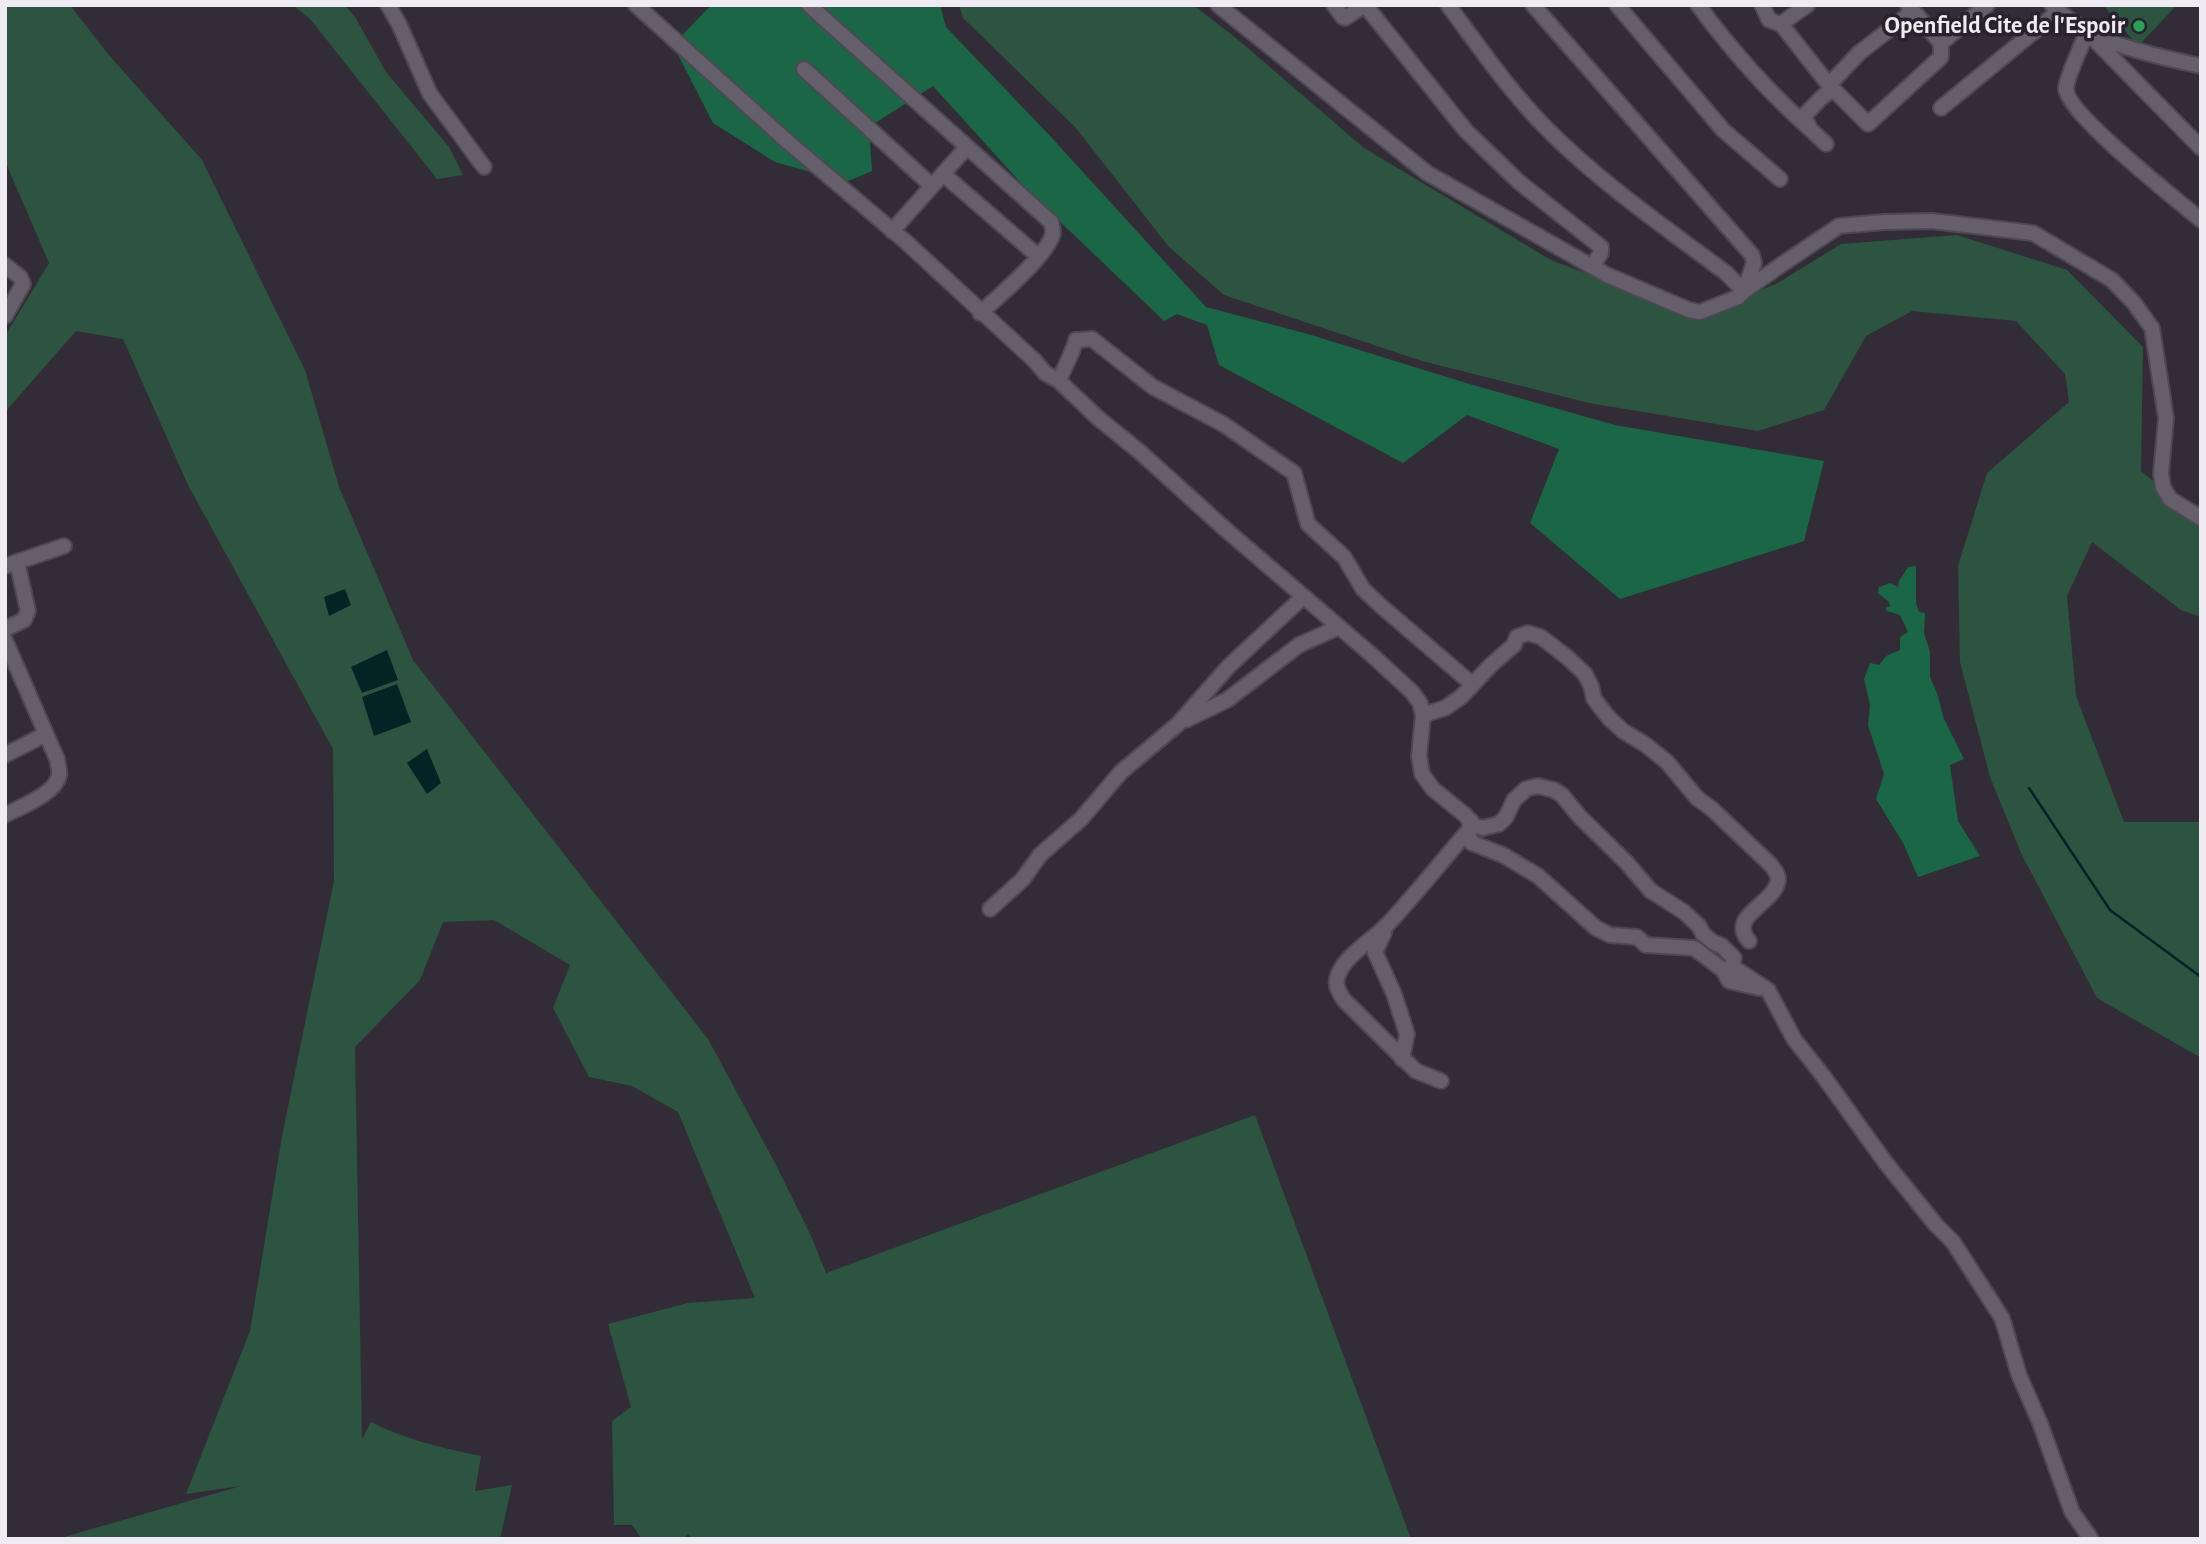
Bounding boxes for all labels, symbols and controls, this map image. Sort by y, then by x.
place label: Openfield Cite de l'Espoir [1885,12,2125,40]
marker: Openfield Cite de l'Espoir [2131,18,2147,34]

